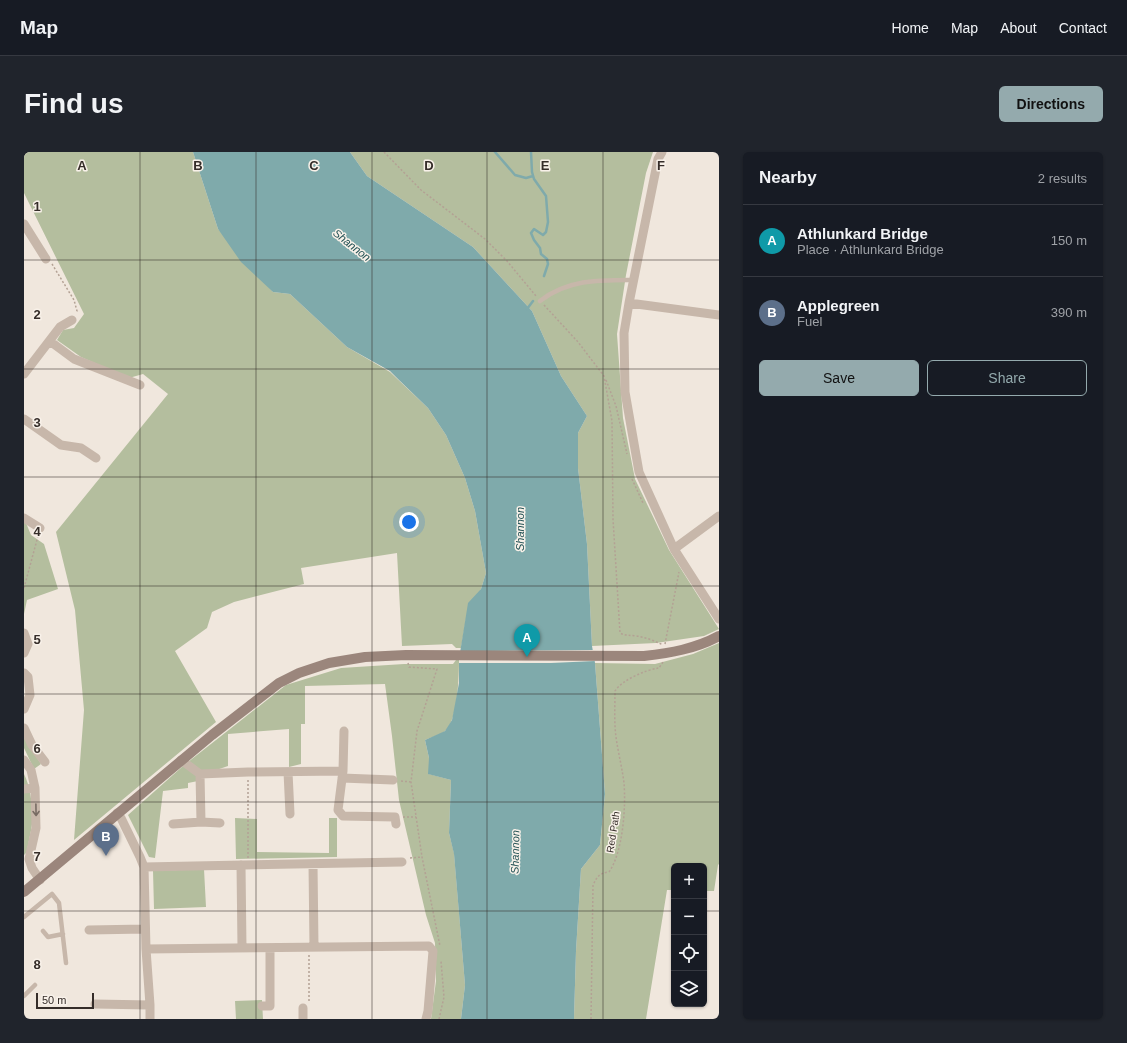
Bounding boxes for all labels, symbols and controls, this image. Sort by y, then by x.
text: Map [20,17,58,38]
text: Home [892,20,929,36]
text: Map [951,20,978,36]
text: About [1000,20,1037,36]
text: Contact [1059,20,1107,36]
button: Directions [999,86,1103,122]
text: Find us [24,88,124,119]
text: A [77,158,87,173]
text: B [193,158,203,173]
text: C [309,158,319,173]
text: D [424,158,434,173]
text: E [541,158,550,173]
text: F [657,158,665,173]
text: Nearby [759,168,817,187]
text: 2 results [1038,171,1087,186]
text: 1 [33,199,41,214]
text: Athlunkard Bridge [797,225,928,242]
water label: Shannon [331,227,373,263]
text: A [767,233,777,248]
text: 150 m [1051,233,1087,248]
text: Place · Athlunkard Bridge [797,242,944,257]
text: Applegreen [797,297,880,314]
text: B [767,305,777,320]
text: 390 m [1051,305,1087,320]
text: 2 [33,307,41,322]
text: Fuel [797,314,822,329]
button: Save [759,360,919,396]
button: Share [927,360,1087,396]
text: 3 [33,415,41,430]
water label: Shannon [514,507,526,551]
your location [399,512,419,532]
text: 4 [33,524,41,539]
pin: A [514,624,540,657]
text: 5 [33,632,41,647]
text: 6 [33,741,41,756]
one-way arrow [32,803,40,816]
street label: Red Path [604,811,622,853]
pin: B [93,823,119,856]
water label: Shannon [509,830,521,874]
text: 7 [33,849,41,864]
map controls [671,863,707,1007]
button: + [671,863,707,899]
button: − [671,899,707,935]
button: locate [671,935,707,971]
text: 8 [33,957,41,972]
button: layers [671,971,707,1007]
scale bar [36,991,94,1010]
text: 50 m [42,994,66,1006]

